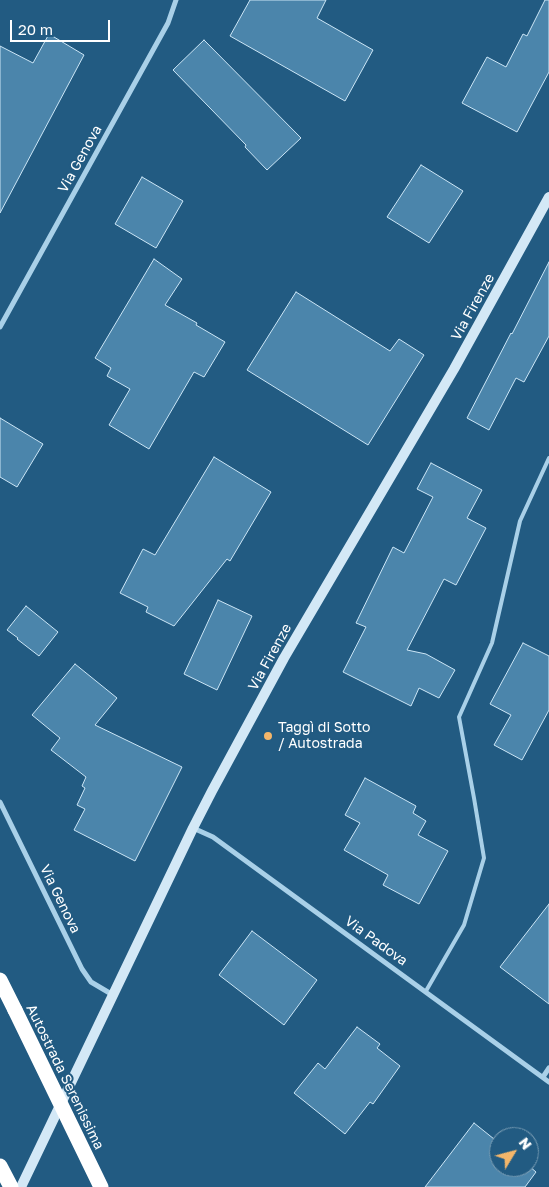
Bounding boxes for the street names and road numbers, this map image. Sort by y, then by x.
street label: Via Genova [55,122,105,196]
street label: Via Firenze [448,271,498,343]
street label: Via Firenze [245,621,295,693]
street label: Via Genova [36,862,84,936]
street label: Via Padova [341,913,411,969]
street label: Autostrada Serenissima [22,1002,108,1152]

